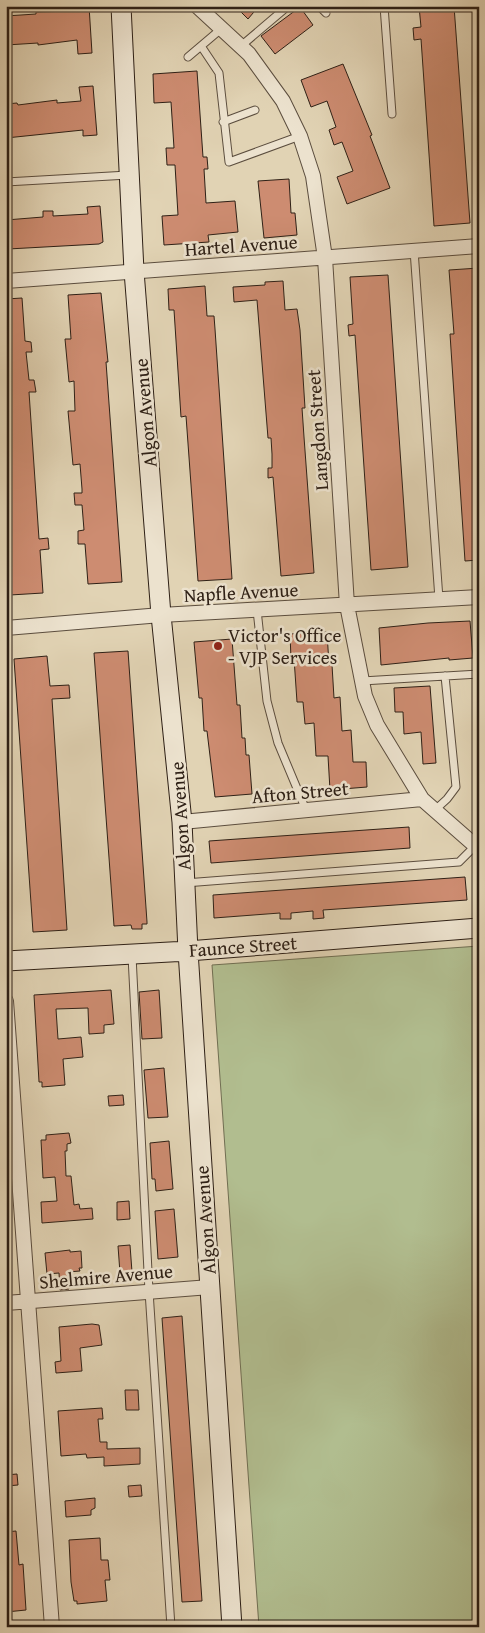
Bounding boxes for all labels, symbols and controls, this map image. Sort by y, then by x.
street label: Hartel Avenue [184,227,298,263]
street label: Algon Avenue [126,357,164,469]
street label: Langdon Street [299,368,335,491]
street label: Napfle Avenue [183,575,299,609]
place label: Victor's Office - VJP Services [228,621,342,671]
marker: Victor's Office - VJP Services [212,640,224,652]
street label: Algon Avenue [162,760,198,871]
street label: Afton Street [250,774,350,810]
street label: Faunce Street [188,928,298,964]
street label: Algon Avenue [187,1164,223,1275]
street label: Shelmire Avenue [38,1256,174,1296]

